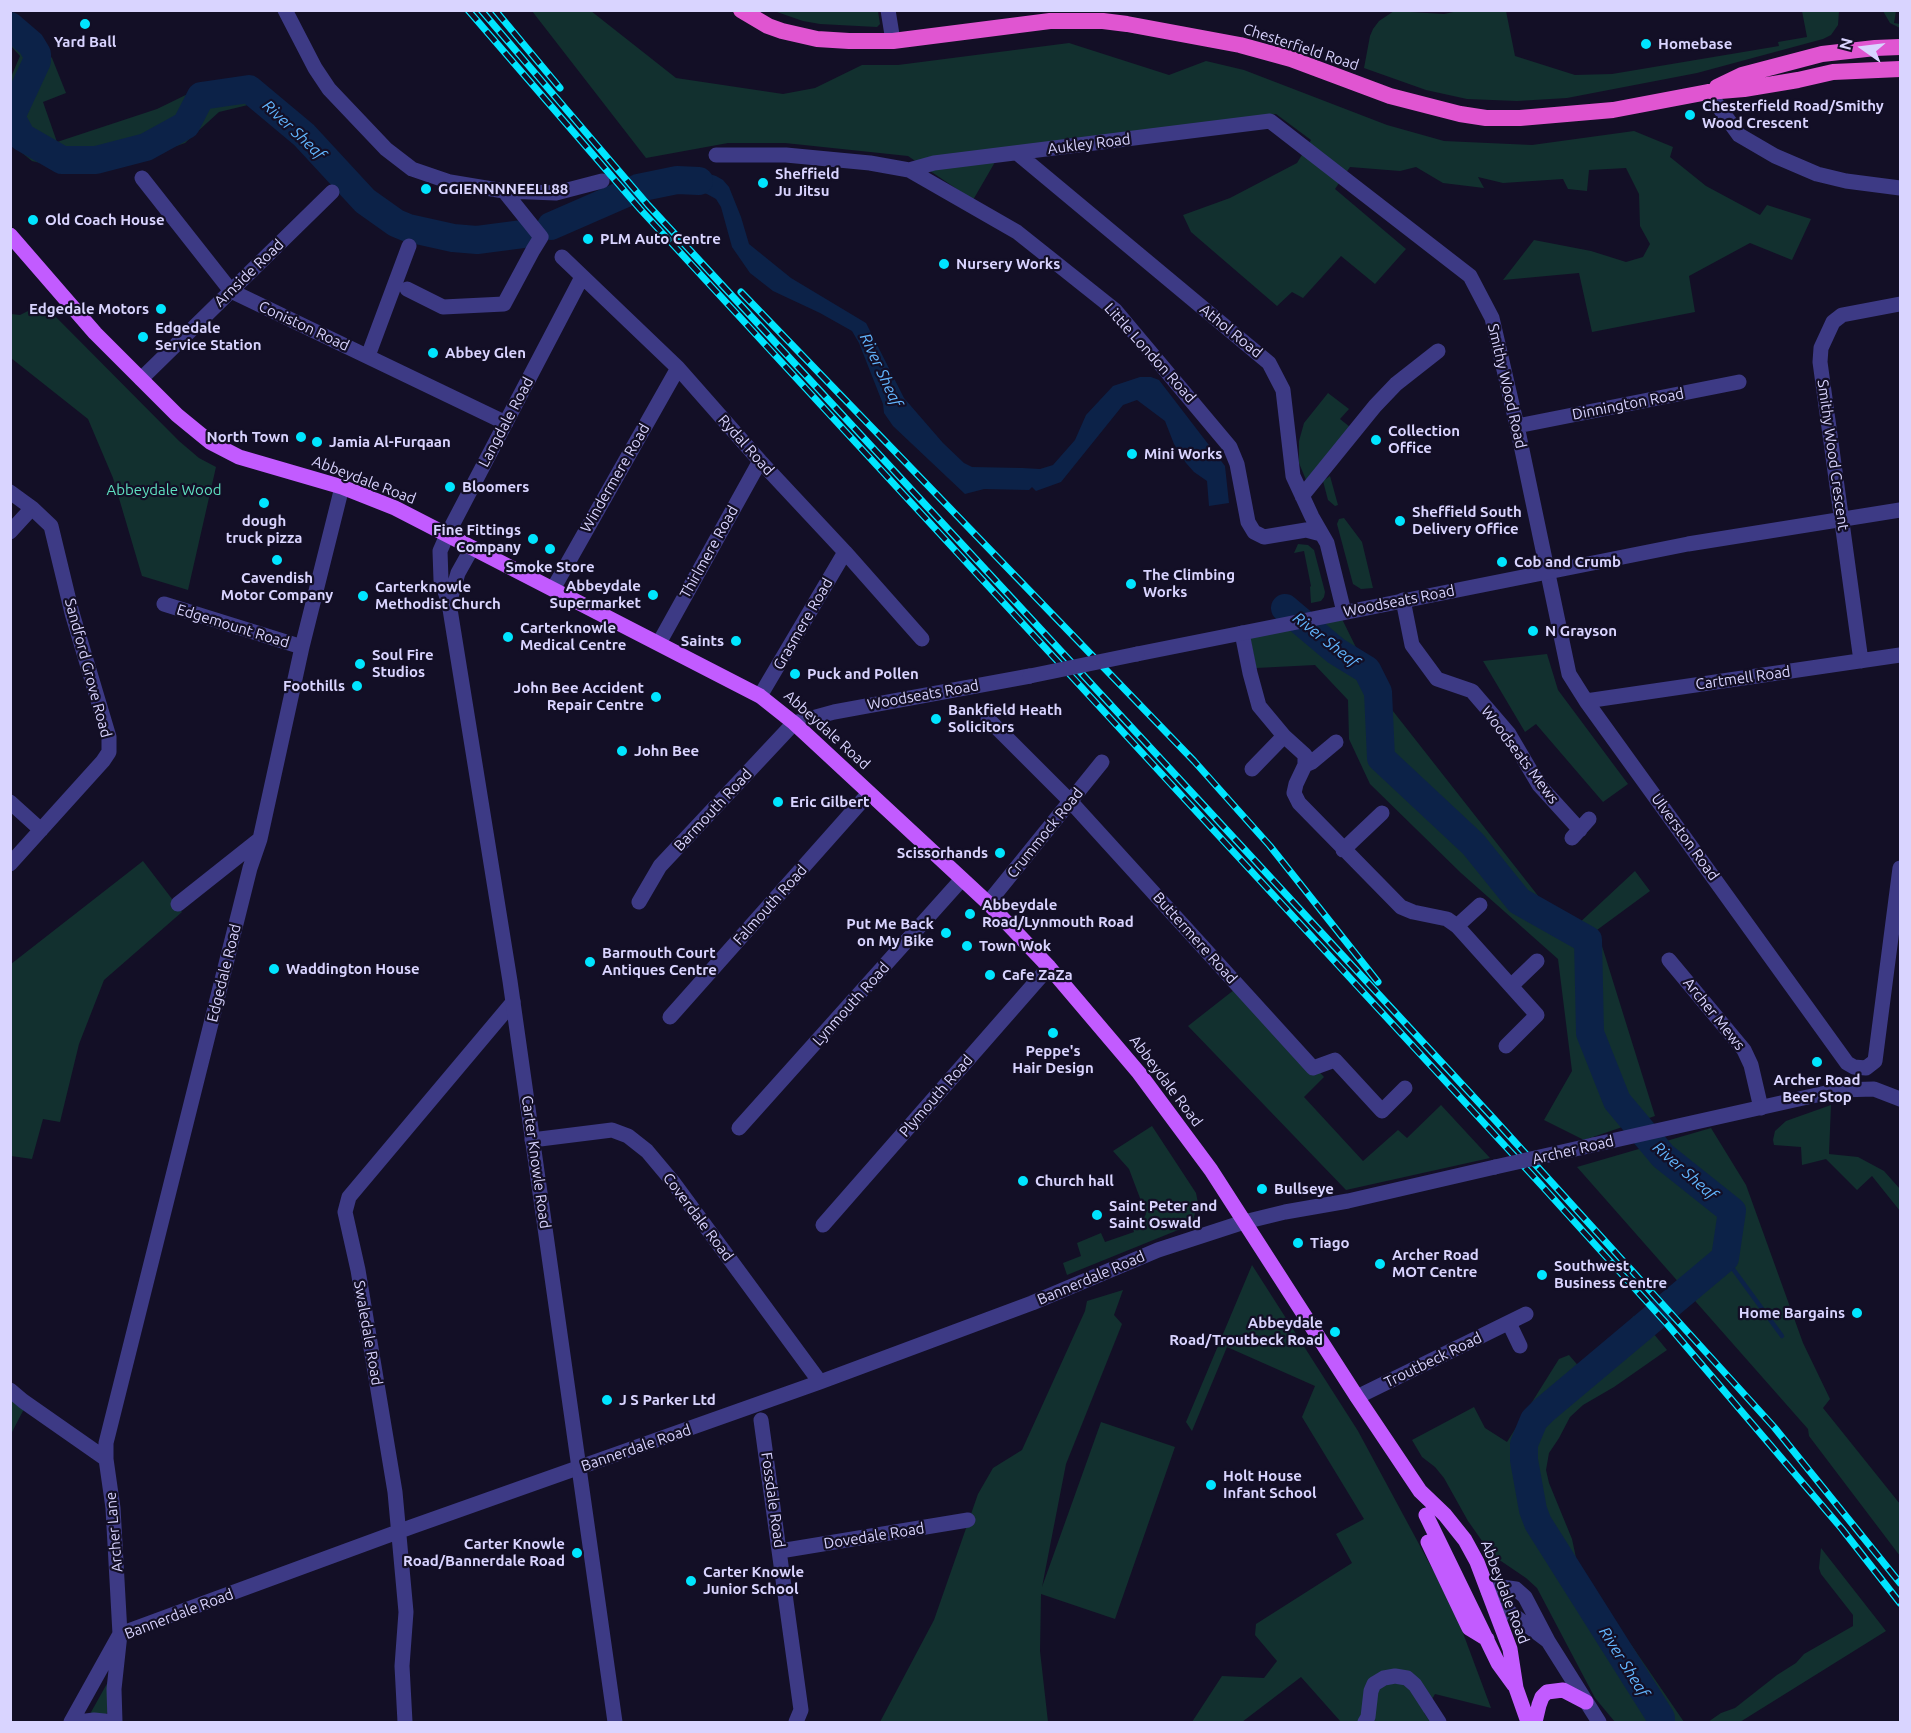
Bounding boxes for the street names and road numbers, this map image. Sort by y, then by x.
street label: Chesterfield Road [1241,20,1361,74]
street label: Aukley Road [1047,130,1131,158]
street label: Arnside Road [211,236,287,310]
street label: Coniston Road [256,297,352,355]
street label: Little London Road [1101,299,1199,407]
street label: Athol Road [1196,300,1266,362]
street label: Smithy Wood Road [1484,322,1530,450]
street label: Langdale Road [475,374,537,470]
street label: Smithy Wood Crescent [1813,378,1853,532]
street label: Dinnington Road [1571,384,1685,424]
street label: Rydal Road [714,411,778,479]
street label: Windermere Road [577,421,653,535]
street label: Abbeydale Road [310,452,418,508]
street label: Thirlmere Road [676,502,742,602]
street label: Grasmere Road [769,575,837,673]
street label: Woodseats Road [1342,581,1456,621]
street label: Sandford Grove Road [61,597,115,739]
street label: Edgemount Road [175,600,291,652]
street label: Cartmell Road [1694,662,1792,694]
street label: Woodseats Road [866,676,980,714]
street label: Abbeydale Road [780,687,874,773]
street label: Woodseats Mews [1477,703,1563,807]
street label: Barmouth Road [670,765,756,855]
street label: Crummock Road [1003,784,1087,882]
street label: Ulverston Road [1647,790,1723,884]
street label: Falmouth Road [729,861,811,949]
street label: Buttermere Road [1149,889,1241,987]
street label: Edgedale Road [203,922,245,1024]
street label: Lynmouth Road [809,959,893,1049]
street label: Archer Mews [1679,974,1749,1054]
street label: Abbeydale Road [1126,1032,1206,1130]
street label: Plymouth Road [895,1051,977,1141]
street label: Carter Knowle Road [518,1094,554,1230]
street label: Archer Road [1531,1132,1615,1168]
street label: Coverdale Road [659,1169,737,1265]
street label: Bannerdale Road [1035,1247,1147,1309]
street label: Swaledale Road [350,1279,386,1387]
street label: Troutbeck Road [1381,1329,1485,1391]
street label: Bannerdale Road [579,1421,693,1475]
street label: Fossdale Road [757,1451,789,1549]
street label: Archer Lane [102,1491,126,1573]
street label: Dovedale Road [822,1519,926,1553]
street label: Abbeydale Road [1477,1538,1533,1646]
street label: Bannerdale Road [122,1585,236,1643]

